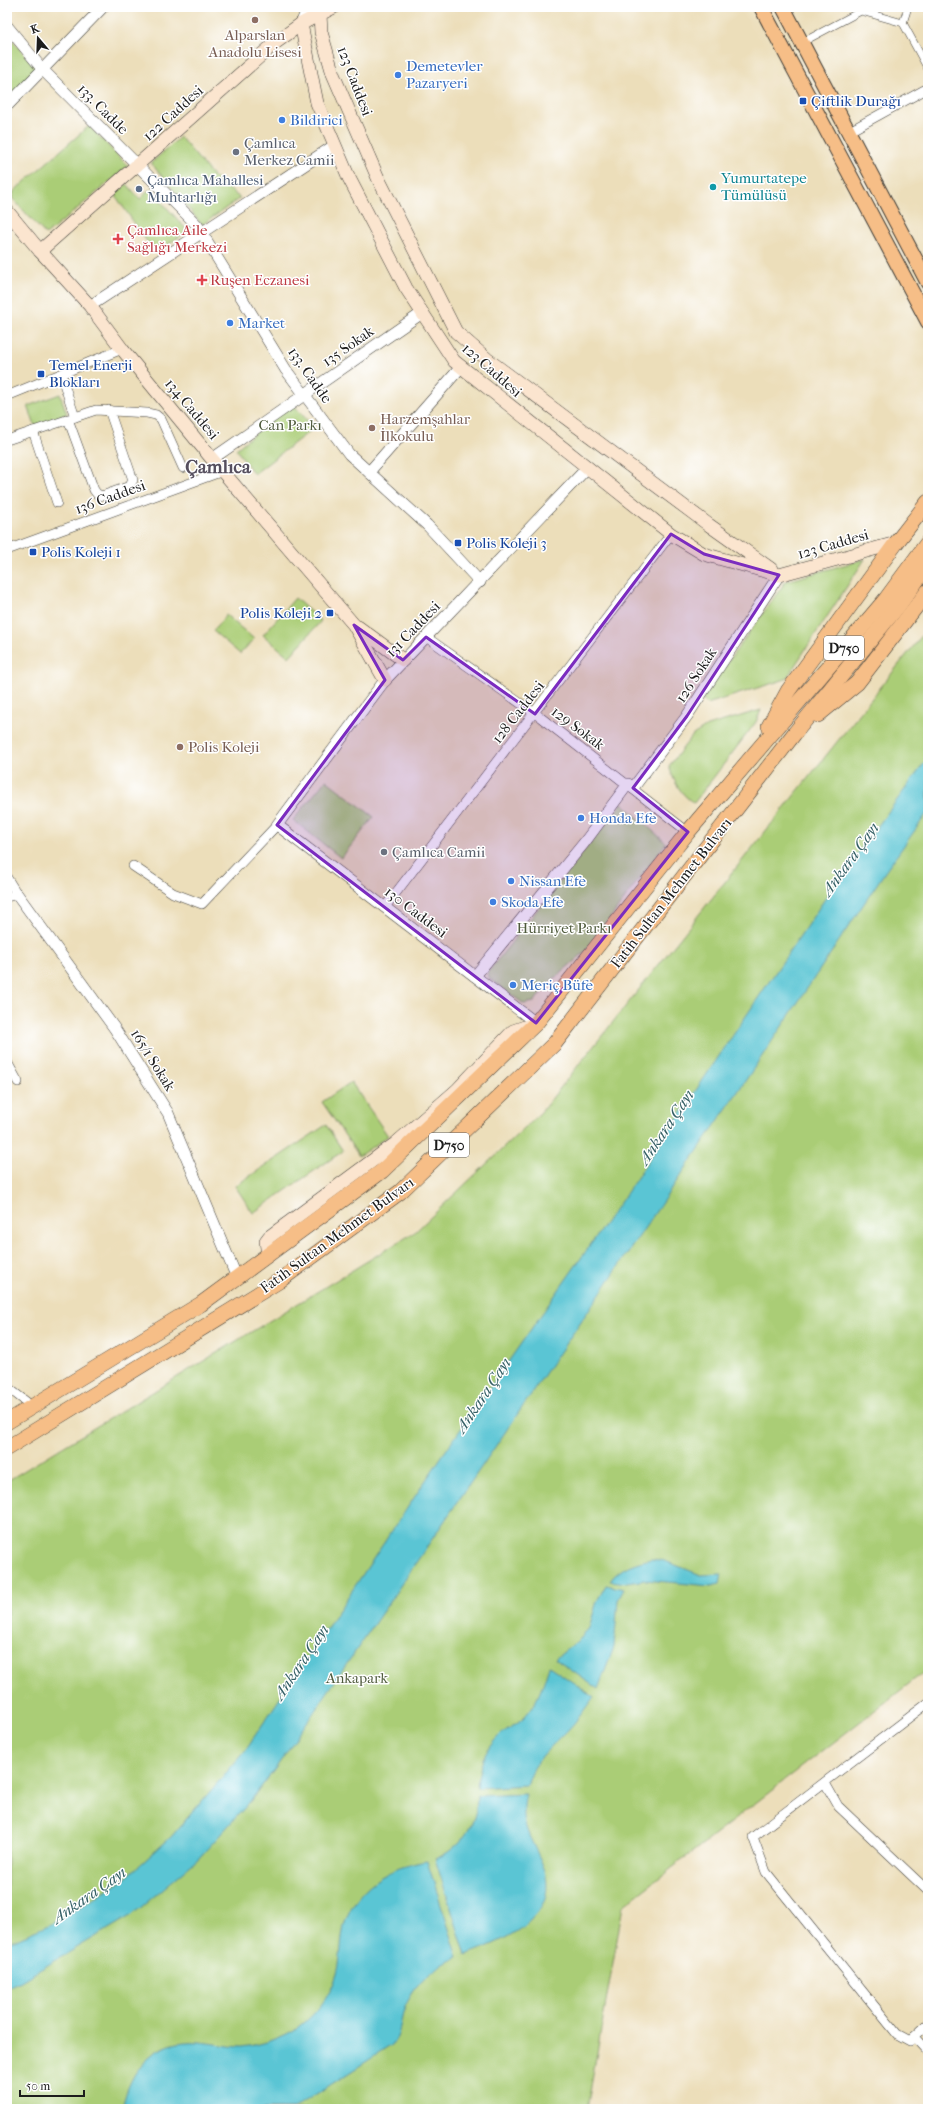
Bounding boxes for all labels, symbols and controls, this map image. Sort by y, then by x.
marker: Alparslan Anadolu Lisesi [250,15,260,25]
north arrow [18,18,58,58]
text: K [29,21,42,36]
place label: Alparslan Anadolu Lisesi [207,26,302,61]
street label: 123 Caddesi [333,44,377,119]
place label: Demetevler Pazaryeri [406,57,483,92]
marker: Demetevler Pazaryeri [393,70,403,80]
street label: 133. Cadde [74,80,133,139]
street label: 122 Caddesi [139,81,207,145]
place label: Çiftlik Durağı [811,92,902,110]
marker: Çiftlik Durağı [798,96,808,106]
place label: Bildirici [290,111,343,129]
marker: Bildirici [277,115,287,125]
place label: Çamlıca Merkez Camii [244,134,335,169]
marker: Çamlıca Merkez Camii [231,147,241,157]
place label: Yumurtatepe Tümülüsü [720,169,807,204]
place label: Çamlıca Mahallesi Muhtarlığı [147,171,264,206]
marker: Yumurtatepe Tümülüsü [708,182,718,192]
marker: Çamlıca Mahallesi Muhtarlığı [134,184,144,194]
place label: Çamlıca Aile Sağlığı Merkezi [127,221,228,256]
marker: Çamlıca Aile Sağlığı Merkezi [112,233,124,245]
place label: Ruşen Eczanesi [210,271,310,289]
marker: Ruşen Eczanesi [197,275,207,285]
place label: Market [238,314,286,332]
marker: Market [225,318,235,328]
street label: 135 Sokak [319,322,377,370]
street label: 123 Caddesi [458,339,526,401]
street label: 133. Cadde [284,343,336,407]
place label: Temel Enerji Blokları [49,356,133,391]
marker: Temel Enerji Blokları [36,369,46,379]
street label: 134 Caddesi [161,375,223,444]
place label: Harzemşahlar İlkokulu [380,410,471,445]
park label: Can Parkı [258,416,322,434]
marker: Harzemşahlar İlkokulu [367,423,377,433]
district label: Çamlıca [185,456,252,479]
street label: 136 Caddesi [72,476,148,518]
street label: 123 Caddesi [795,525,871,563]
place label: Polis Koleji 3 [466,534,547,552]
marker: Polis Koleji 3 [453,538,463,548]
place label: Polis Koleji 1 [41,543,121,561]
marker: Polis Koleji 1 [28,547,38,557]
street label: 131 Caddesi [382,597,444,661]
place label: Polis Koleji 2 [240,604,322,622]
marker: Polis Koleji 2 [325,608,335,618]
road number: D750 [824,636,864,660]
street label: 126 Sokak [672,644,721,706]
street label: 128 Caddesi [488,677,548,747]
street label: 129 Sokak [548,702,608,754]
place label: Polis Koleji [188,738,260,756]
marker: Polis Koleji [175,742,185,752]
place label: Honda Efe [589,809,657,827]
marker: Honda Efe [576,813,586,823]
street label: Fatih Sultan Mehmet Bulvarı [607,814,736,972]
water label: Ankara Çayı [816,818,883,901]
place label: Çamlıca Camii [392,843,486,861]
marker: Çamlıca Camii [379,847,389,857]
place label: Nissan Efe [519,872,586,890]
marker: Nissan Efe [506,876,516,886]
street label: 130 Caddesi [381,883,451,942]
place label: Skoda Efe [501,893,564,911]
marker: Skoda Efe [488,897,498,907]
park label: Hürriyet Parkı [516,919,612,937]
place label: Meriç Büfe [521,976,593,994]
marker: Meriç Büfe [508,980,518,990]
street label: 165/1 Sokak [127,1026,179,1095]
water label: Ankara Çayı [633,1086,698,1170]
road number: D750 [429,1133,469,1157]
street label: Fatih Sultan Mehmet Bulvarı [257,1173,418,1297]
water label: Ankara Çayı [450,1354,515,1438]
water label: Ankara Çayı [268,1621,333,1705]
park label: Ankapark [325,1669,388,1687]
water label: Ankara Çayı [47,1862,130,1929]
scale bar [20,2072,84,2098]
text: 50 m [26,2079,50,2093]

